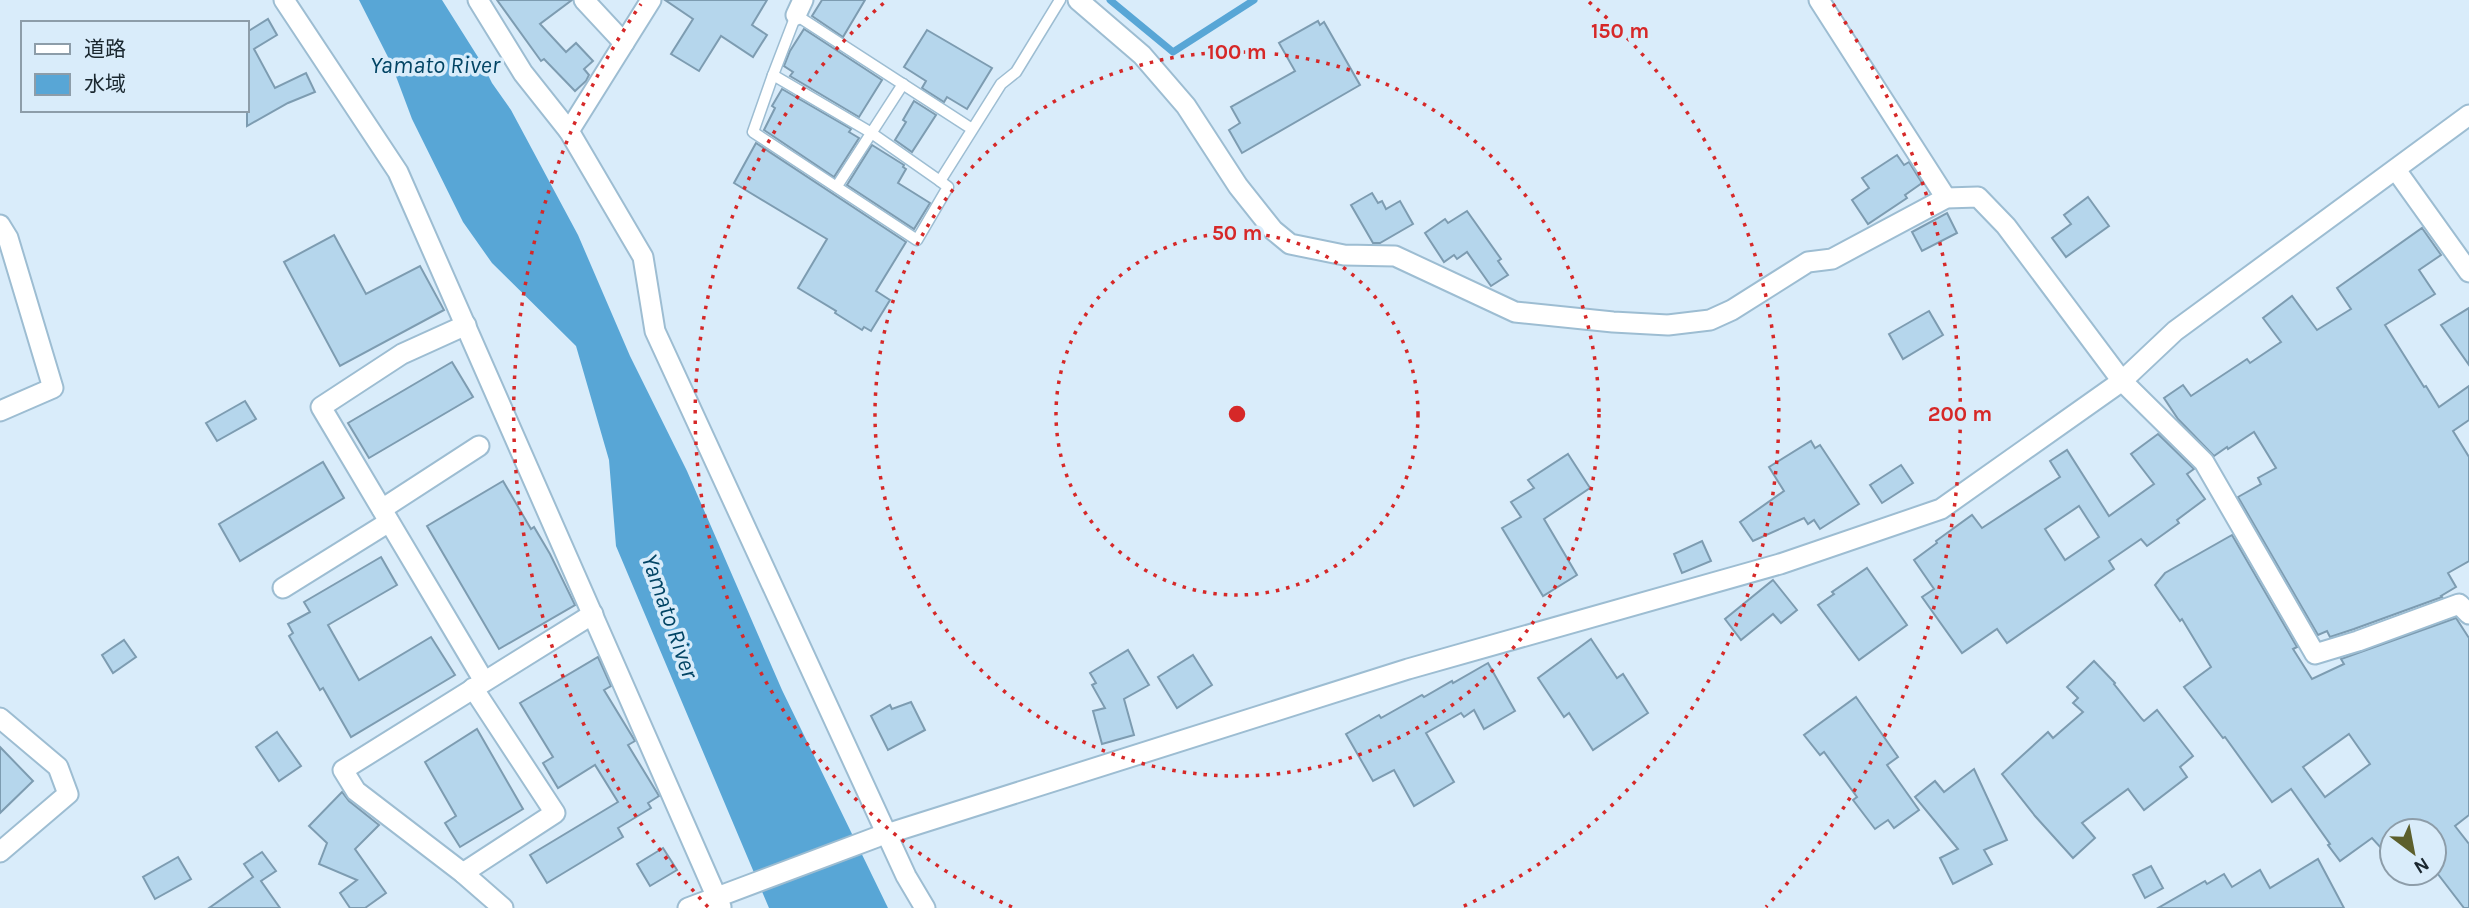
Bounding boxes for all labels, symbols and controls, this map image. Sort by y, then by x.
text: 150 m [1591,19,1649,43]
legend [21,21,248,112]
text: 道路 [84,37,126,61]
text: 100 m [1207,40,1267,64]
water label: Yamato River [370,51,501,79]
text: 水域 [84,72,126,96]
text: 50 m [1212,221,1262,245]
centre of rings [1225,402,1249,426]
text: 200 m [1928,402,1992,426]
water label: Yamato River [636,550,705,683]
north arrow [2378,817,2448,887]
text: N [2410,853,2433,879]

